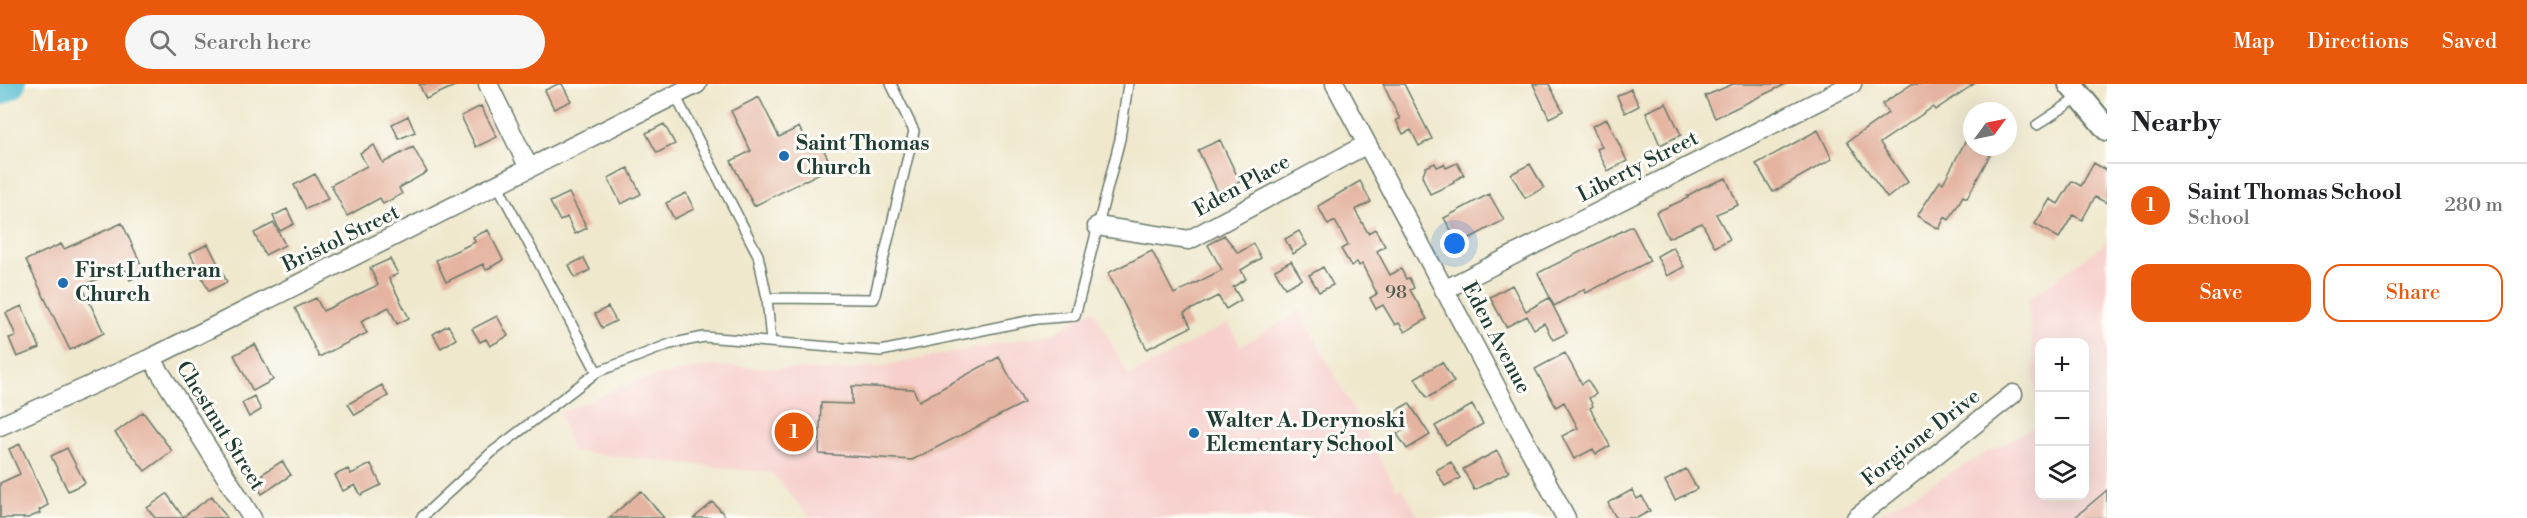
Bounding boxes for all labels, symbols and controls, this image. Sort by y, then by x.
search box [125,15,545,69]
text: Map [30,25,89,60]
icon: search [146,26,179,59]
text: Search here [194,29,311,56]
text: Map [2233,29,2275,55]
text: Directions [2308,29,2409,55]
text: Saved [2442,29,2497,55]
north arrow [1963,102,2017,156]
text: Nearby [2131,107,2221,139]
street label: Liberty Street [1573,125,1703,209]
place label: Saint Thomas Church [796,131,929,181]
marker: Saint Thomas Church [777,149,791,163]
street label: Eden Place [1189,149,1295,223]
text: Saint Thomas School [2188,179,2402,206]
text: 1 [2146,193,2155,218]
text: 280 m [2444,193,2503,218]
street label: Bristol Street [277,199,404,279]
text: School [2188,206,2250,231]
your location [1440,229,1469,258]
place label: First Lutheran Church [75,258,221,308]
button: Save [2131,264,2311,322]
button: Share [2323,264,2503,322]
marker: First Lutheran Church [56,276,70,290]
street label: Eden Avenue [1456,278,1536,398]
house number: 98 [1385,281,1407,304]
map controls [2035,338,2089,500]
button: + [2035,338,2089,392]
street label: Chestnut Street [170,357,270,496]
street label: Forgione Drive [1856,384,1986,492]
button: − [2035,392,2089,446]
place label: Walter A. Derynoski Elementary School [1205,408,1405,458]
pin: 1 [774,410,814,454]
marker: Walter A. Derynoski Elementary School [1187,426,1201,440]
button: layers [2035,446,2089,500]

